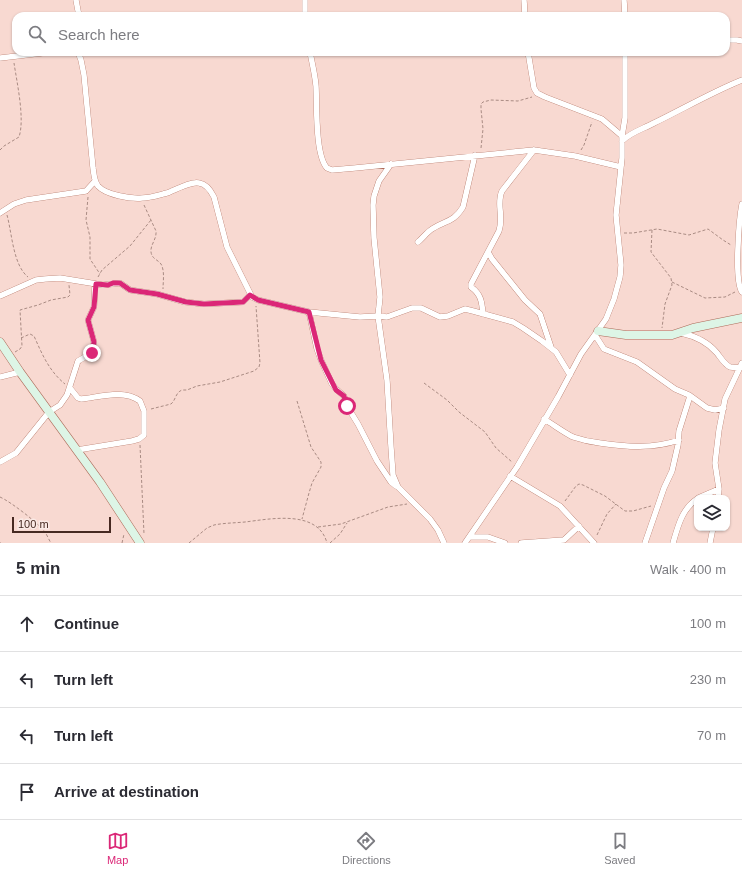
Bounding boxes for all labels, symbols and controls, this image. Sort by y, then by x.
search box [12,12,730,56]
icon: search [26,23,48,45]
text: Search here [58,26,140,43]
route end [83,344,101,362]
route start [338,397,356,415]
map controls [694,495,730,531]
button: layers [694,495,730,531]
scale bar [12,515,111,534]
text: 100 m [18,518,49,530]
text: 5 min [16,559,60,578]
text: Walk · 400 m [650,562,726,577]
icon: ahead [16,613,38,635]
text: Continue [54,615,119,632]
text: 100 m [690,616,726,631]
icon: left [16,669,38,691]
text: Turn left [54,671,113,688]
text: 230 m [690,672,726,687]
icon: left [16,725,38,747]
text: Turn left [54,727,113,744]
text: 70 m [697,728,726,743]
icon: arrive [16,781,38,803]
text: Arrive at destination [54,783,199,800]
tab: Map [107,830,129,866]
tab: Directions [342,830,391,866]
tab: Saved [604,830,635,866]

